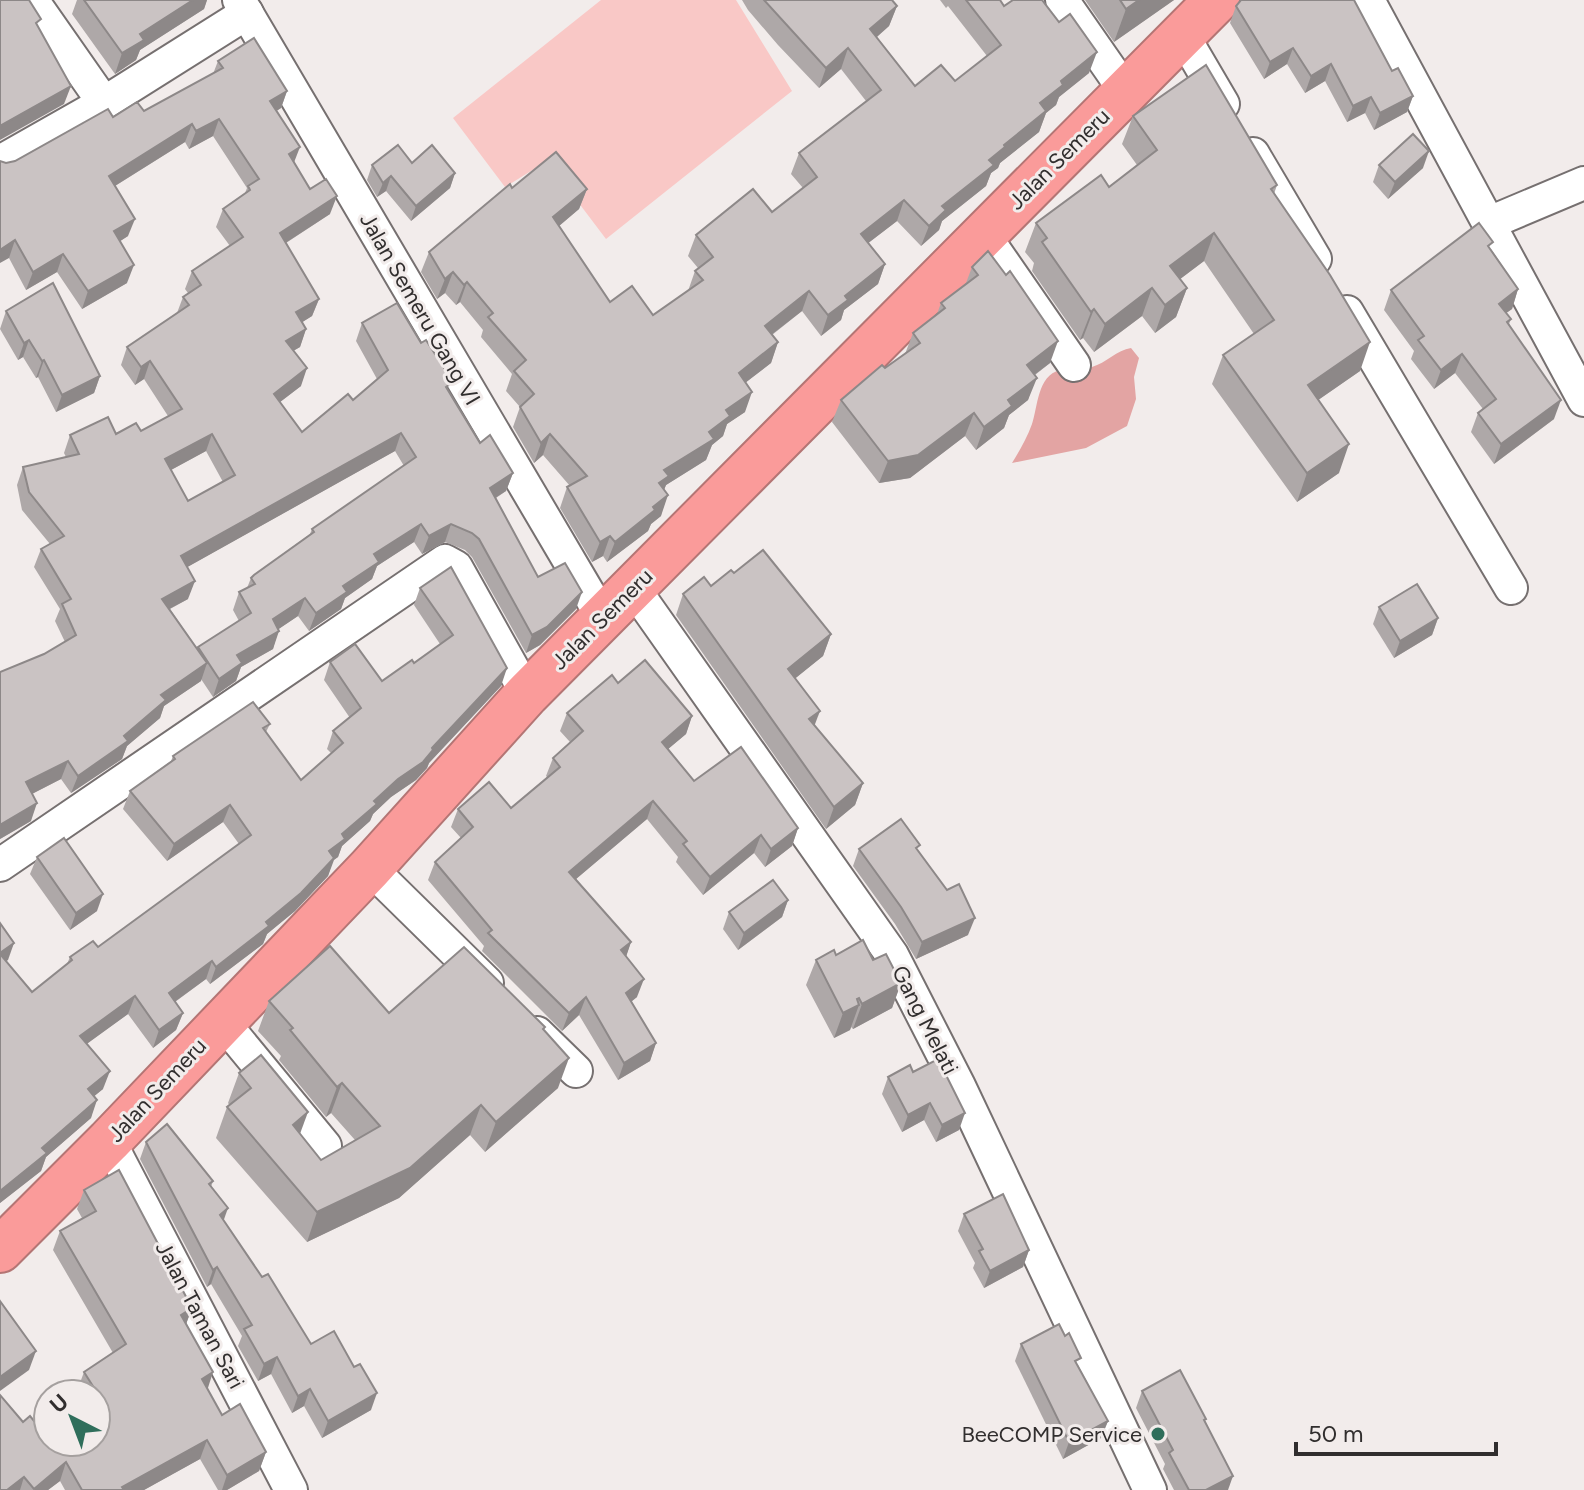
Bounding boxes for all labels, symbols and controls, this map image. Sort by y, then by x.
street label: Jalan Semeru [1003,103,1115,215]
street label: Jalan Semeru Gang VI [354,208,486,410]
street label: Jalan Semeru [546,563,658,675]
street label: Gang Melati [886,961,964,1079]
street label: Jalan Semeru [102,1032,212,1148]
street label: Jalan Taman Sari [150,1237,250,1393]
north arrow [32,1378,112,1458]
text: U [44,1388,74,1419]
scale bar [1296,1406,1496,1456]
text: 50 m [1308,1419,1364,1448]
place label: BeeCOMP Service [961,1421,1142,1448]
marker: BeeCOMP Service [1149,1425,1167,1443]

